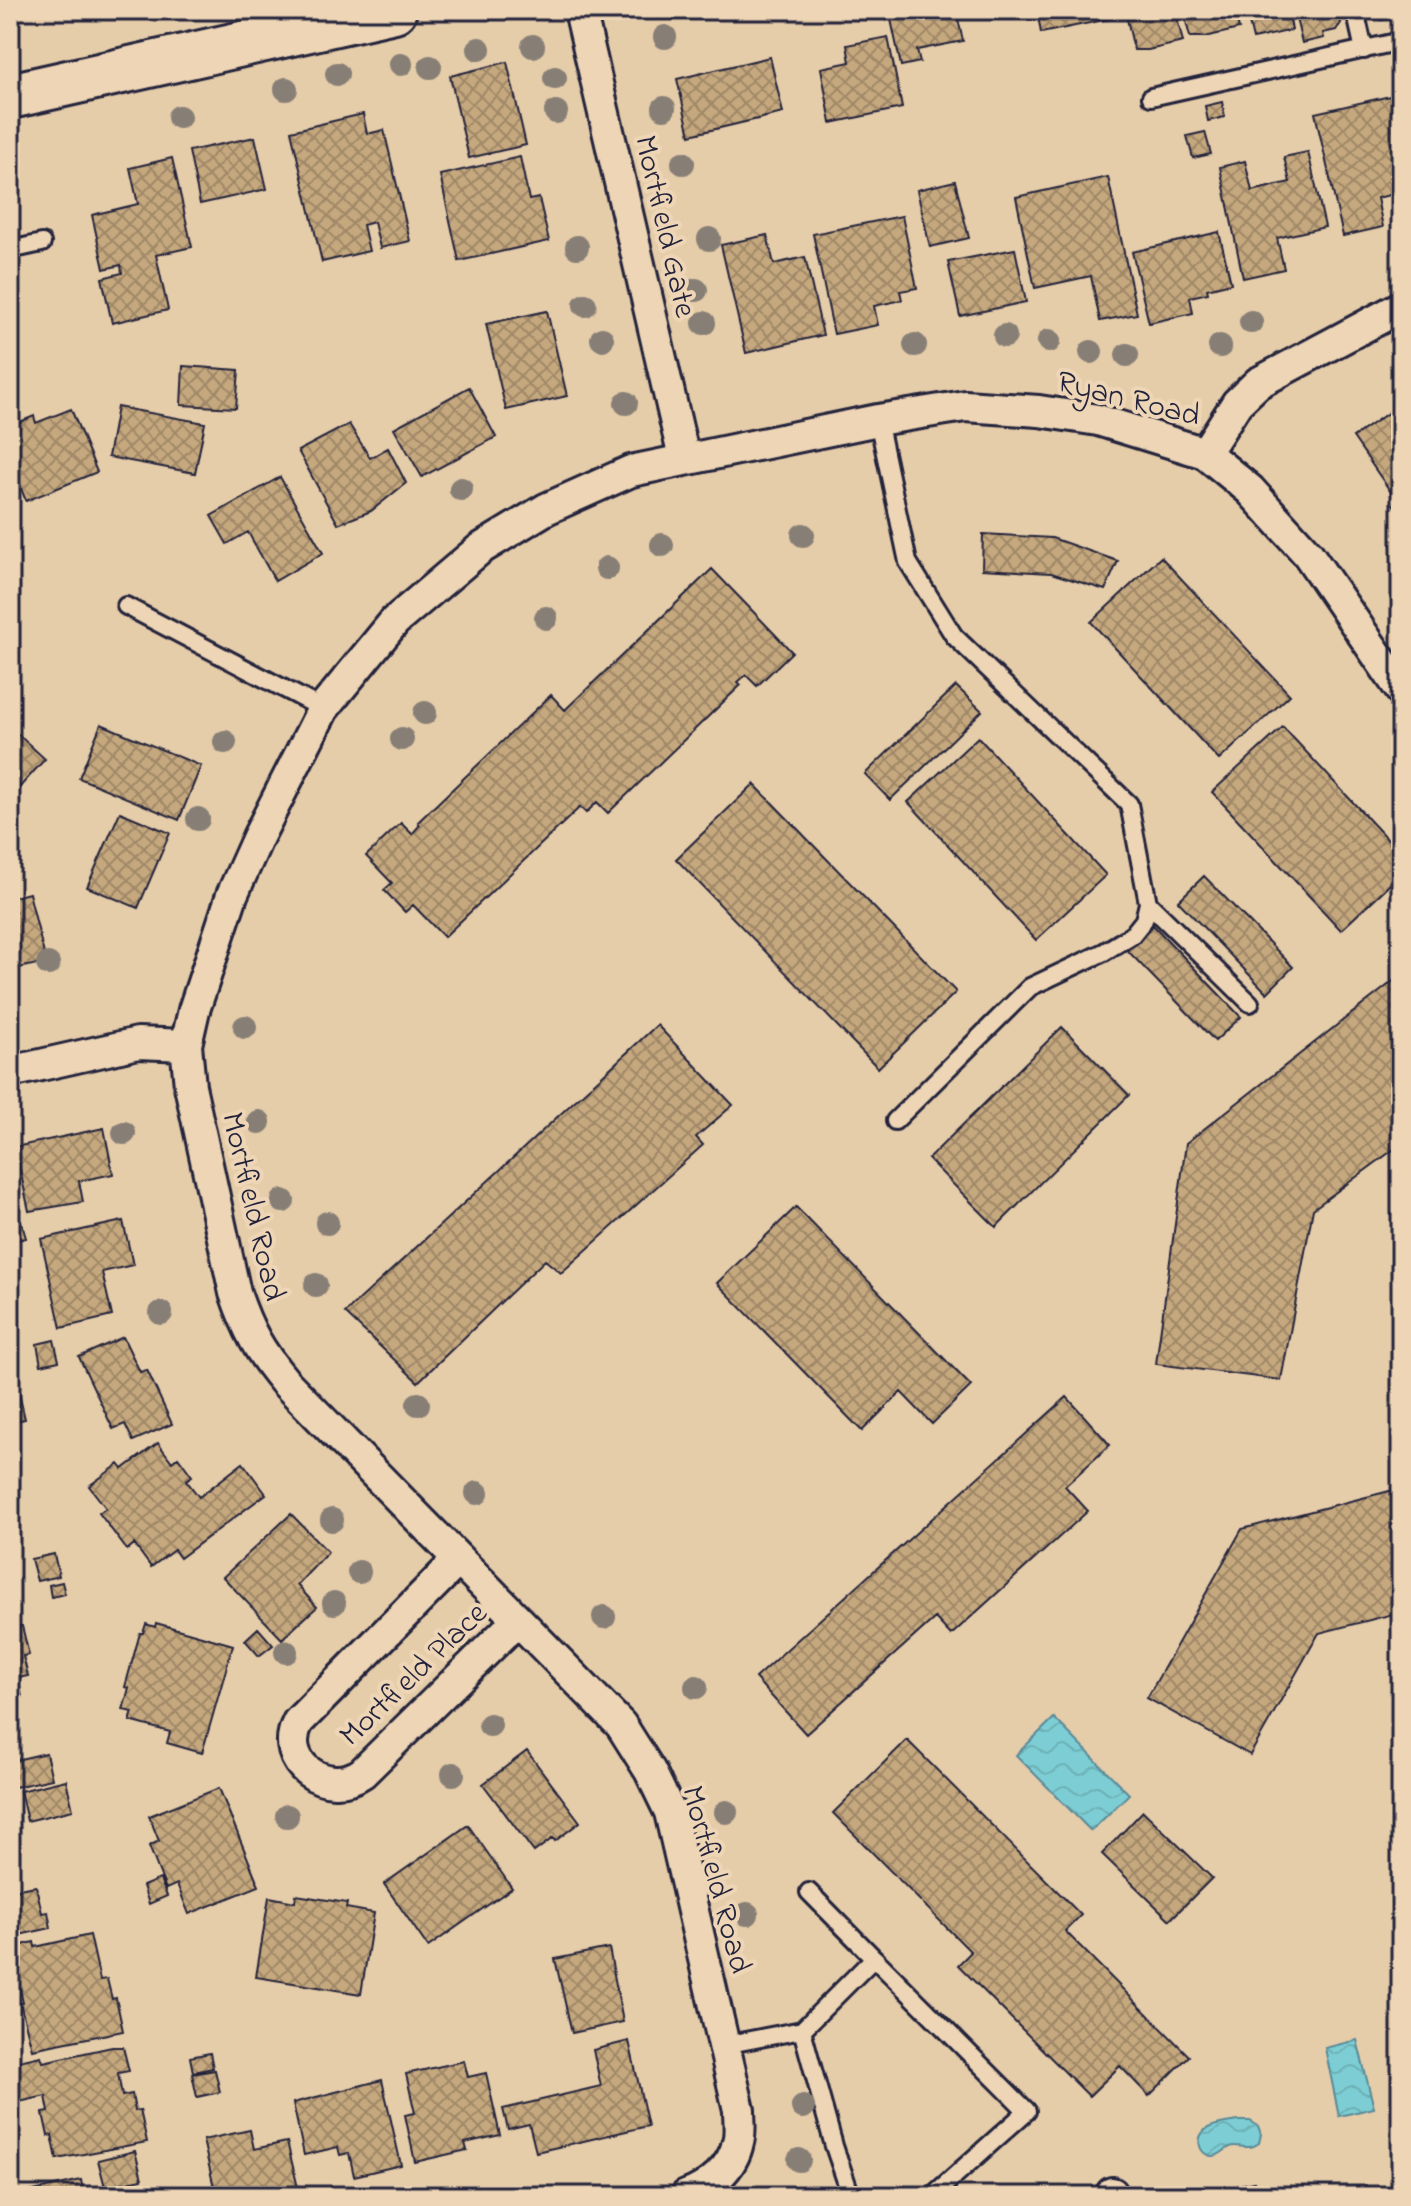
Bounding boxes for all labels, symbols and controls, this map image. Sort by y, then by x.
street label: Mortfield Gate [620,131,707,323]
street label: Ryan Road [1052,360,1205,441]
street label: Mortfield Road [207,1108,296,1306]
street label: Mortfield Place [329,1592,500,1759]
street label: Mortfield Road [667,1781,762,1979]

